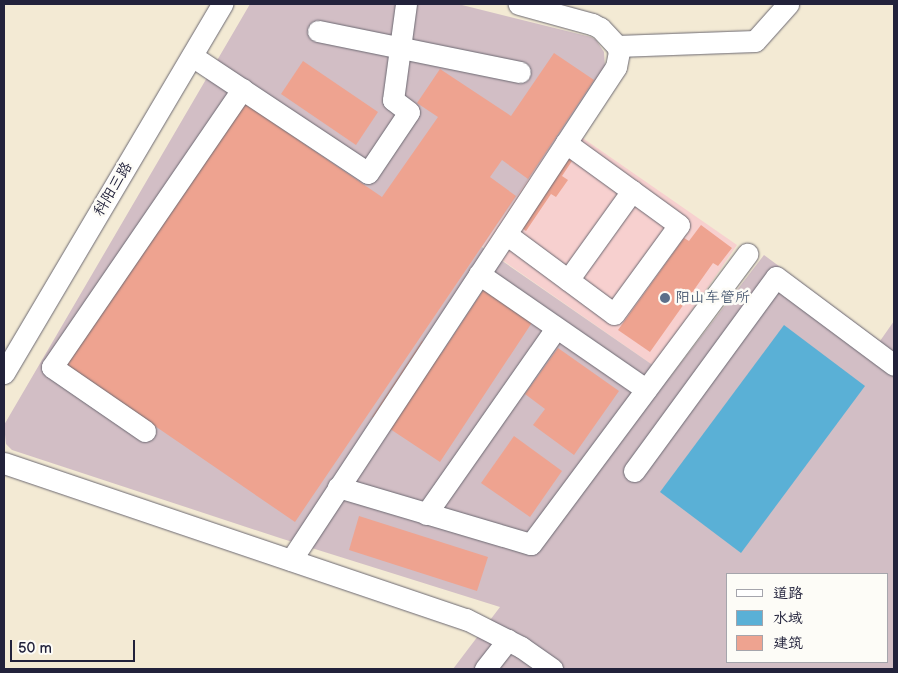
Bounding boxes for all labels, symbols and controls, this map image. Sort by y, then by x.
street label: 科阳三路 [90,159,136,219]
place label: 阳山车管所 [675,289,750,307]
marker: 阳山车管所 [659,292,671,304]
legend [726,573,888,663]
text: 道路 [773,584,803,603]
text: 水域 [773,609,803,628]
scale bar [12,630,138,662]
text: 建筑 [773,634,803,653]
text: 50 m [18,639,52,658]

